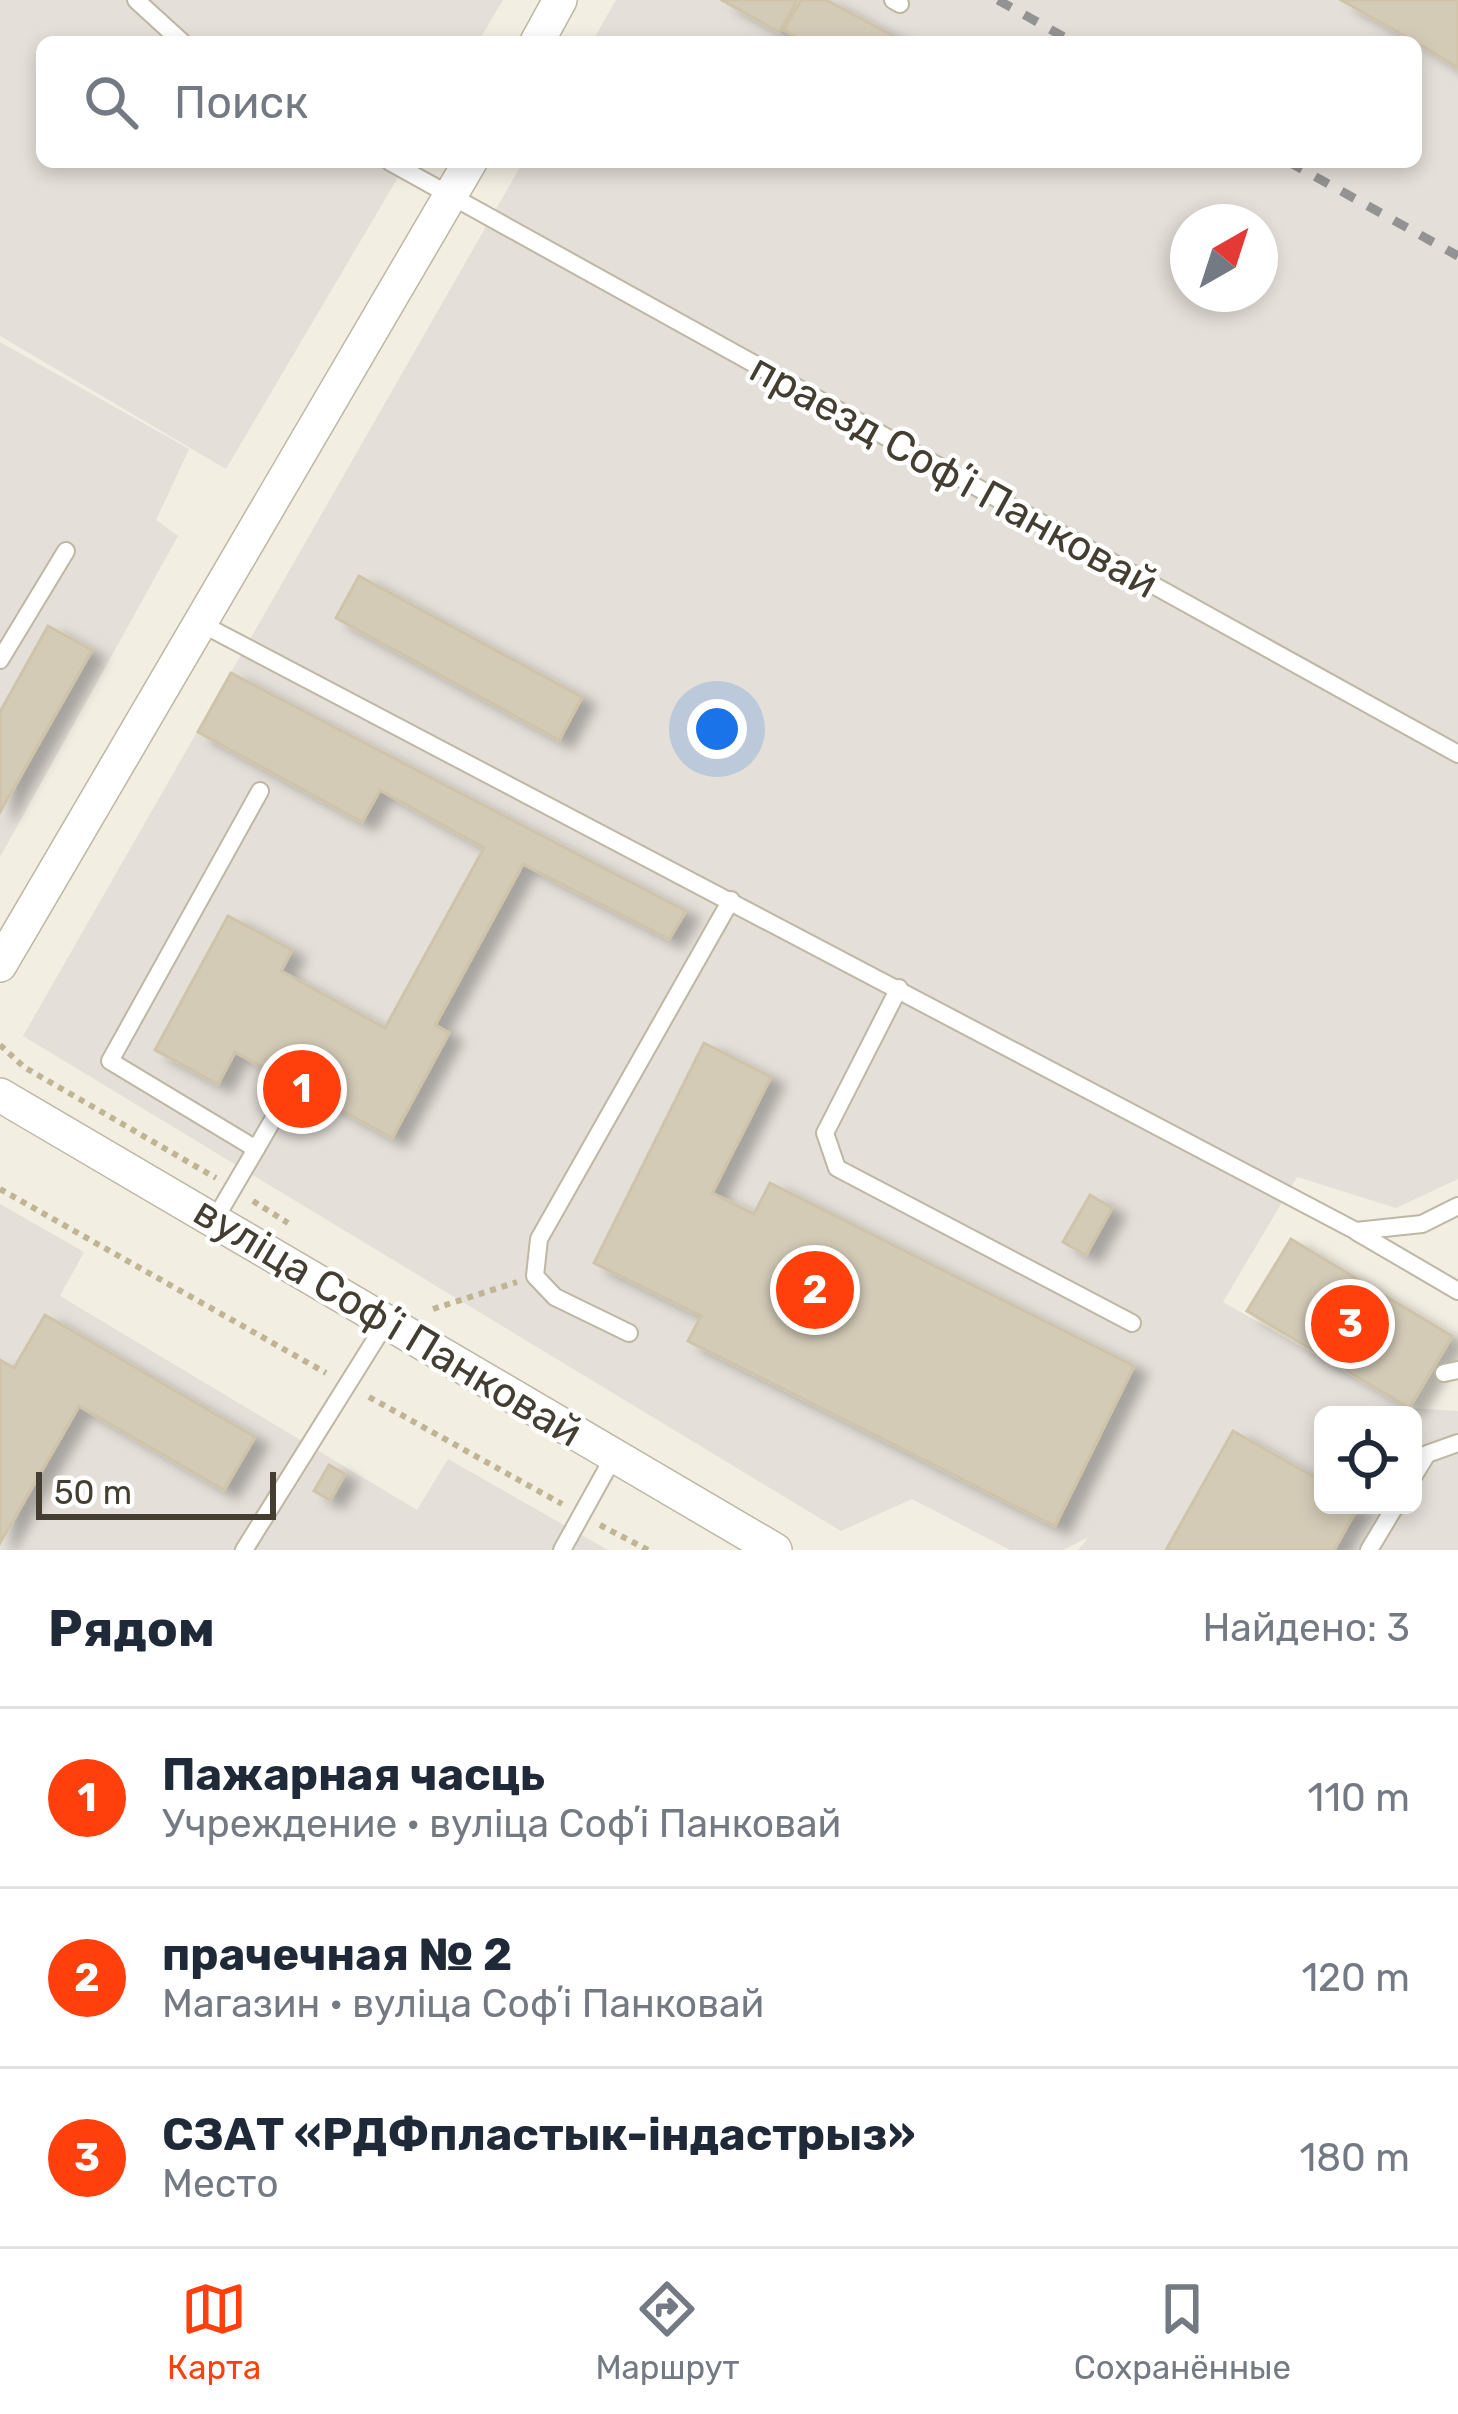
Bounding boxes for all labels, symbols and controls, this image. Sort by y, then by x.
search box [36,36,1422,168]
icon: search [78,69,144,135]
text: Поиск [174,76,308,129]
north arrow [1170,204,1278,312]
street label: праезд Софʼі Панковай [742,343,1166,609]
your location [687,699,747,759]
pin: 1 [263,1044,341,1134]
street label: вуліца Софʼі Панковай [185,1186,591,1458]
pin: 2 [776,1245,854,1335]
pin: 3 [1311,1279,1389,1369]
map controls [1314,1406,1422,1514]
button: locate [1314,1406,1422,1514]
scale bar [36,1466,276,1519]
text: 50 m [54,1473,132,1512]
text: Рядом [48,1598,215,1659]
text: Найдено: 3 [1203,1605,1410,1651]
text: Пажарная часць [162,1748,545,1801]
text: 1 [77,1775,97,1821]
text: 110 m [1308,1775,1410,1821]
text: Учреждение · вуліца Софʼі Панковай [162,1801,841,1847]
text: прачечная № 2 [162,1928,512,1981]
text: 2 [74,1955,100,2001]
text: 120 m [1301,1955,1410,2001]
text: Магазин · вуліца Софʼі Панковай [162,1981,764,2027]
text: СЗАТ «РДФпластык-індастрыз» [162,2108,915,2161]
text: 3 [74,2135,100,2181]
text: 180 m [1300,2135,1410,2181]
text: Место [162,2161,279,2207]
tab: Карта [167,2276,261,2387]
tab: Маршрут [595,2276,739,2387]
tab: Сохранённые [1074,2276,1291,2387]

